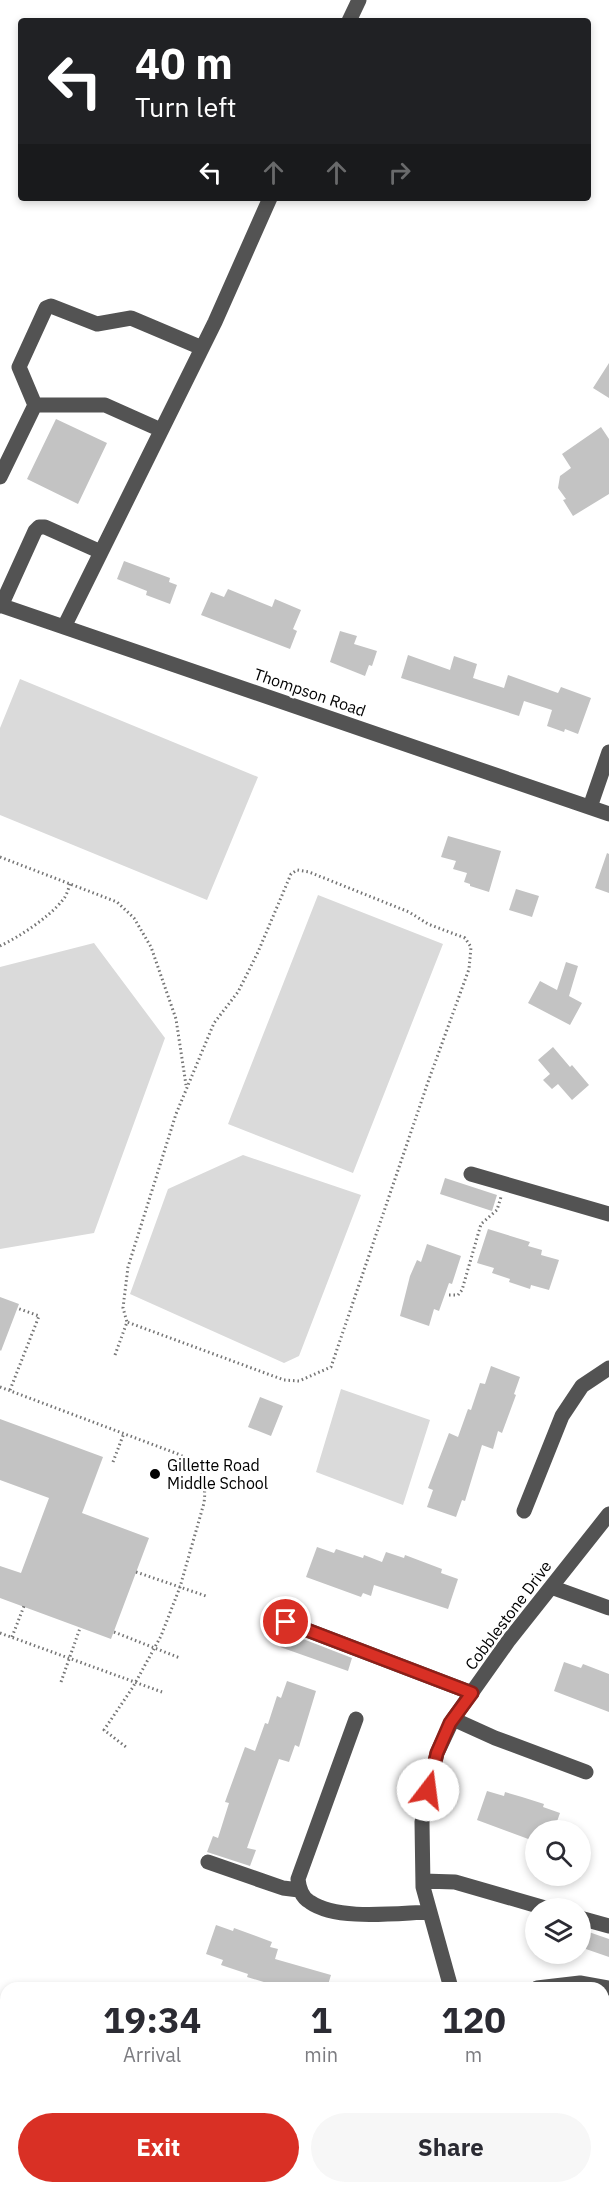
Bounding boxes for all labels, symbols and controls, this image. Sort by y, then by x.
text: 40 m [135,36,233,91]
icon: left [36,42,114,120]
text: Turn left [135,89,236,124]
icon: left [194,156,227,189]
icon: ahead [257,156,290,189]
icon: ahead [320,156,353,189]
icon: right [383,156,416,189]
street label: Thompson Road [251,664,369,720]
place label: Gillette Road Middle School [167,1455,268,1493]
marker: Gillette Road Middle School [148,1467,162,1481]
street label: Cobblestone Drive [460,1556,556,1674]
pin [260,1596,311,1647]
icon: arrive [269,1605,302,1638]
position arrow [396,1758,460,1822]
map controls [525,1820,591,1964]
button: search [525,1820,591,1886]
button: layers [525,1898,591,1964]
text: 19:34 [103,1996,201,2043]
text: 1 [310,1996,332,2043]
text: 120 [441,1996,506,2043]
text: Arrival [123,2041,181,2068]
text: min [304,2041,338,2068]
text: m [465,2041,482,2068]
button: Exit [18,2113,299,2182]
button: Share [311,2113,591,2182]

